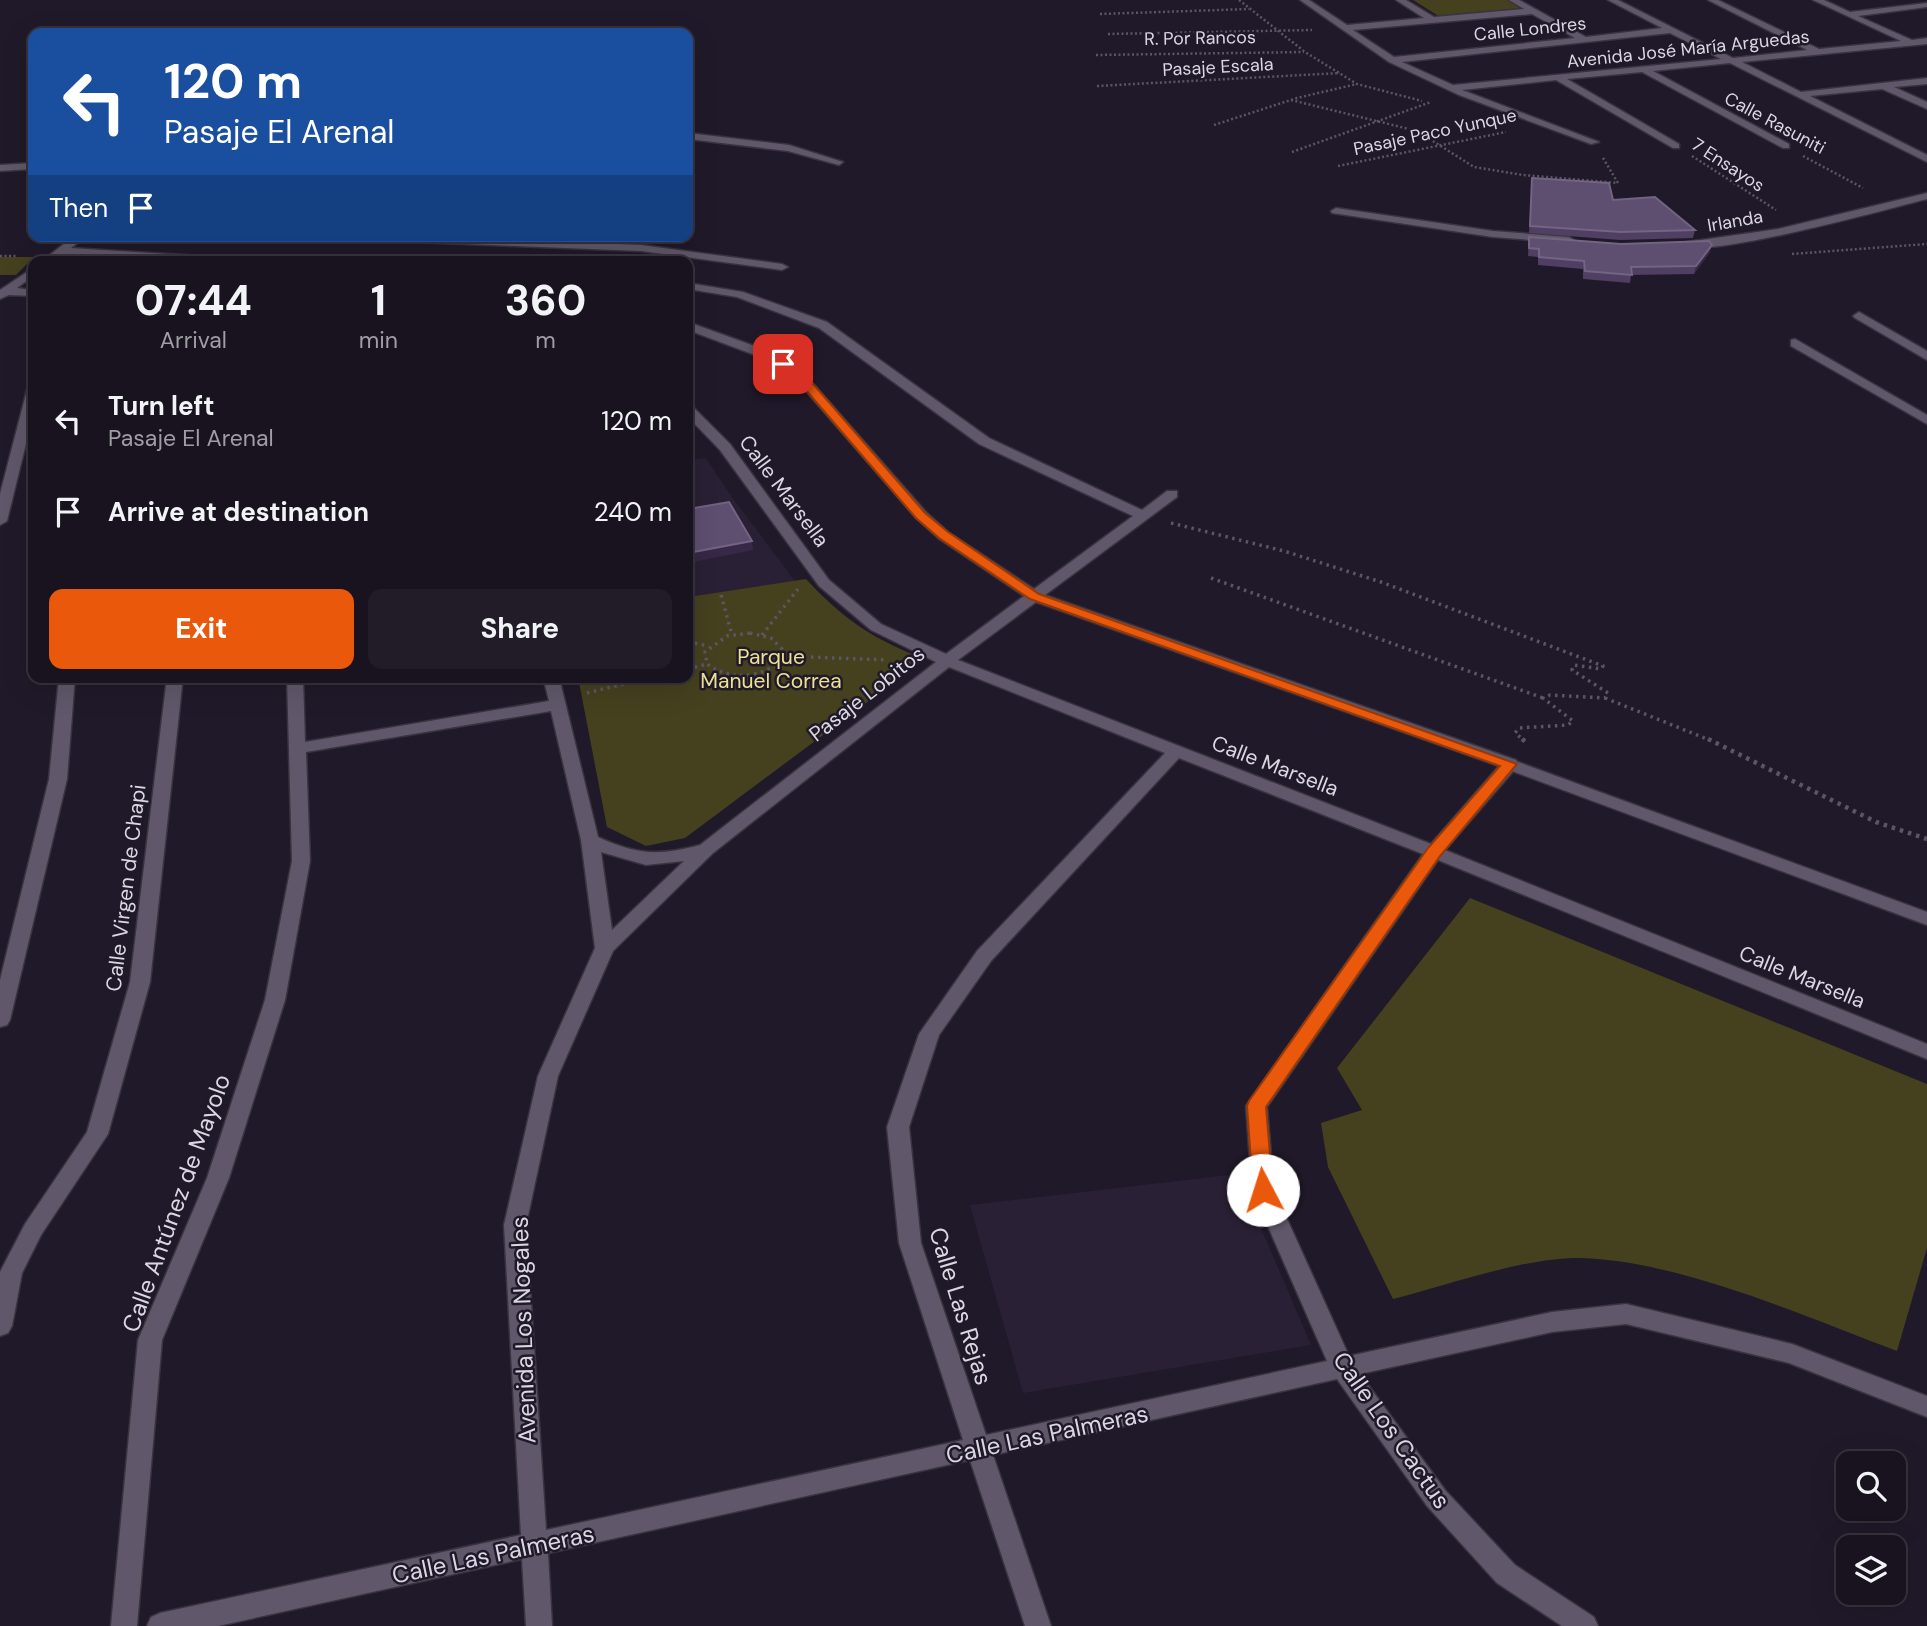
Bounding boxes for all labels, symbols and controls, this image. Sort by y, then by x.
street label: Calle Londres [1473,11,1587,47]
street label: Avenida José María Arguedas [1565,24,1811,74]
street label: R. Por Rancos [1144,25,1256,51]
text: 120 m [164,49,302,113]
street label: Pasaje Escala [1162,52,1274,82]
icon: left [49,56,140,147]
street label: Calle Rasuniti [1720,86,1830,160]
street label: Pasaje Paco Yunque [1351,103,1519,161]
text: Pasaje El Arenal [164,111,394,153]
street label: 7 Ensayos [1687,133,1769,197]
icon: arrive [122,189,160,227]
text: Then [49,191,108,225]
street label: Irlanda [1705,204,1765,238]
text: 07:44 [135,273,252,328]
text: 1 [371,273,386,328]
text: 360 [505,273,586,328]
text: Arrival [160,325,227,355]
text: min [359,325,398,355]
text: m [535,325,556,355]
pin [753,334,813,394]
icon: arrive [764,345,802,383]
text: Turn left [108,389,215,423]
icon: left [49,402,87,440]
text: 120 m [601,404,672,438]
text: Pasaje El Arenal [108,423,274,453]
street label: Calle Marsella [733,429,835,553]
icon: arrive [49,493,87,531]
text: Arrive at destination [108,495,369,529]
text: 240 m [594,495,672,529]
button: Exit [49,589,354,669]
button: Share [368,589,672,669]
street label: Pasaje Lobitos [803,640,931,748]
park label: Parque Manuel Correa [700,643,842,695]
street label: Calle Marsella [1208,729,1342,803]
street label: Calle Virgen de Chapi [99,783,153,993]
street label: Calle Marsella [1735,939,1869,1015]
street label: Calle Antúnez de Mayolo [115,1070,237,1336]
position arrow [1226,1153,1300,1227]
street label: Avenida Los Nogales [504,1216,542,1444]
street label: Calle Las Rejas [922,1223,1000,1389]
street label: Calle Los Cactus [1326,1345,1458,1515]
street label: Calle Las Palmeras [943,1397,1151,1471]
map controls [1836,1451,1906,1605]
button: search [1836,1451,1906,1521]
street label: Calle Las Palmeras [389,1517,597,1591]
button: layers [1836,1535,1906,1605]

